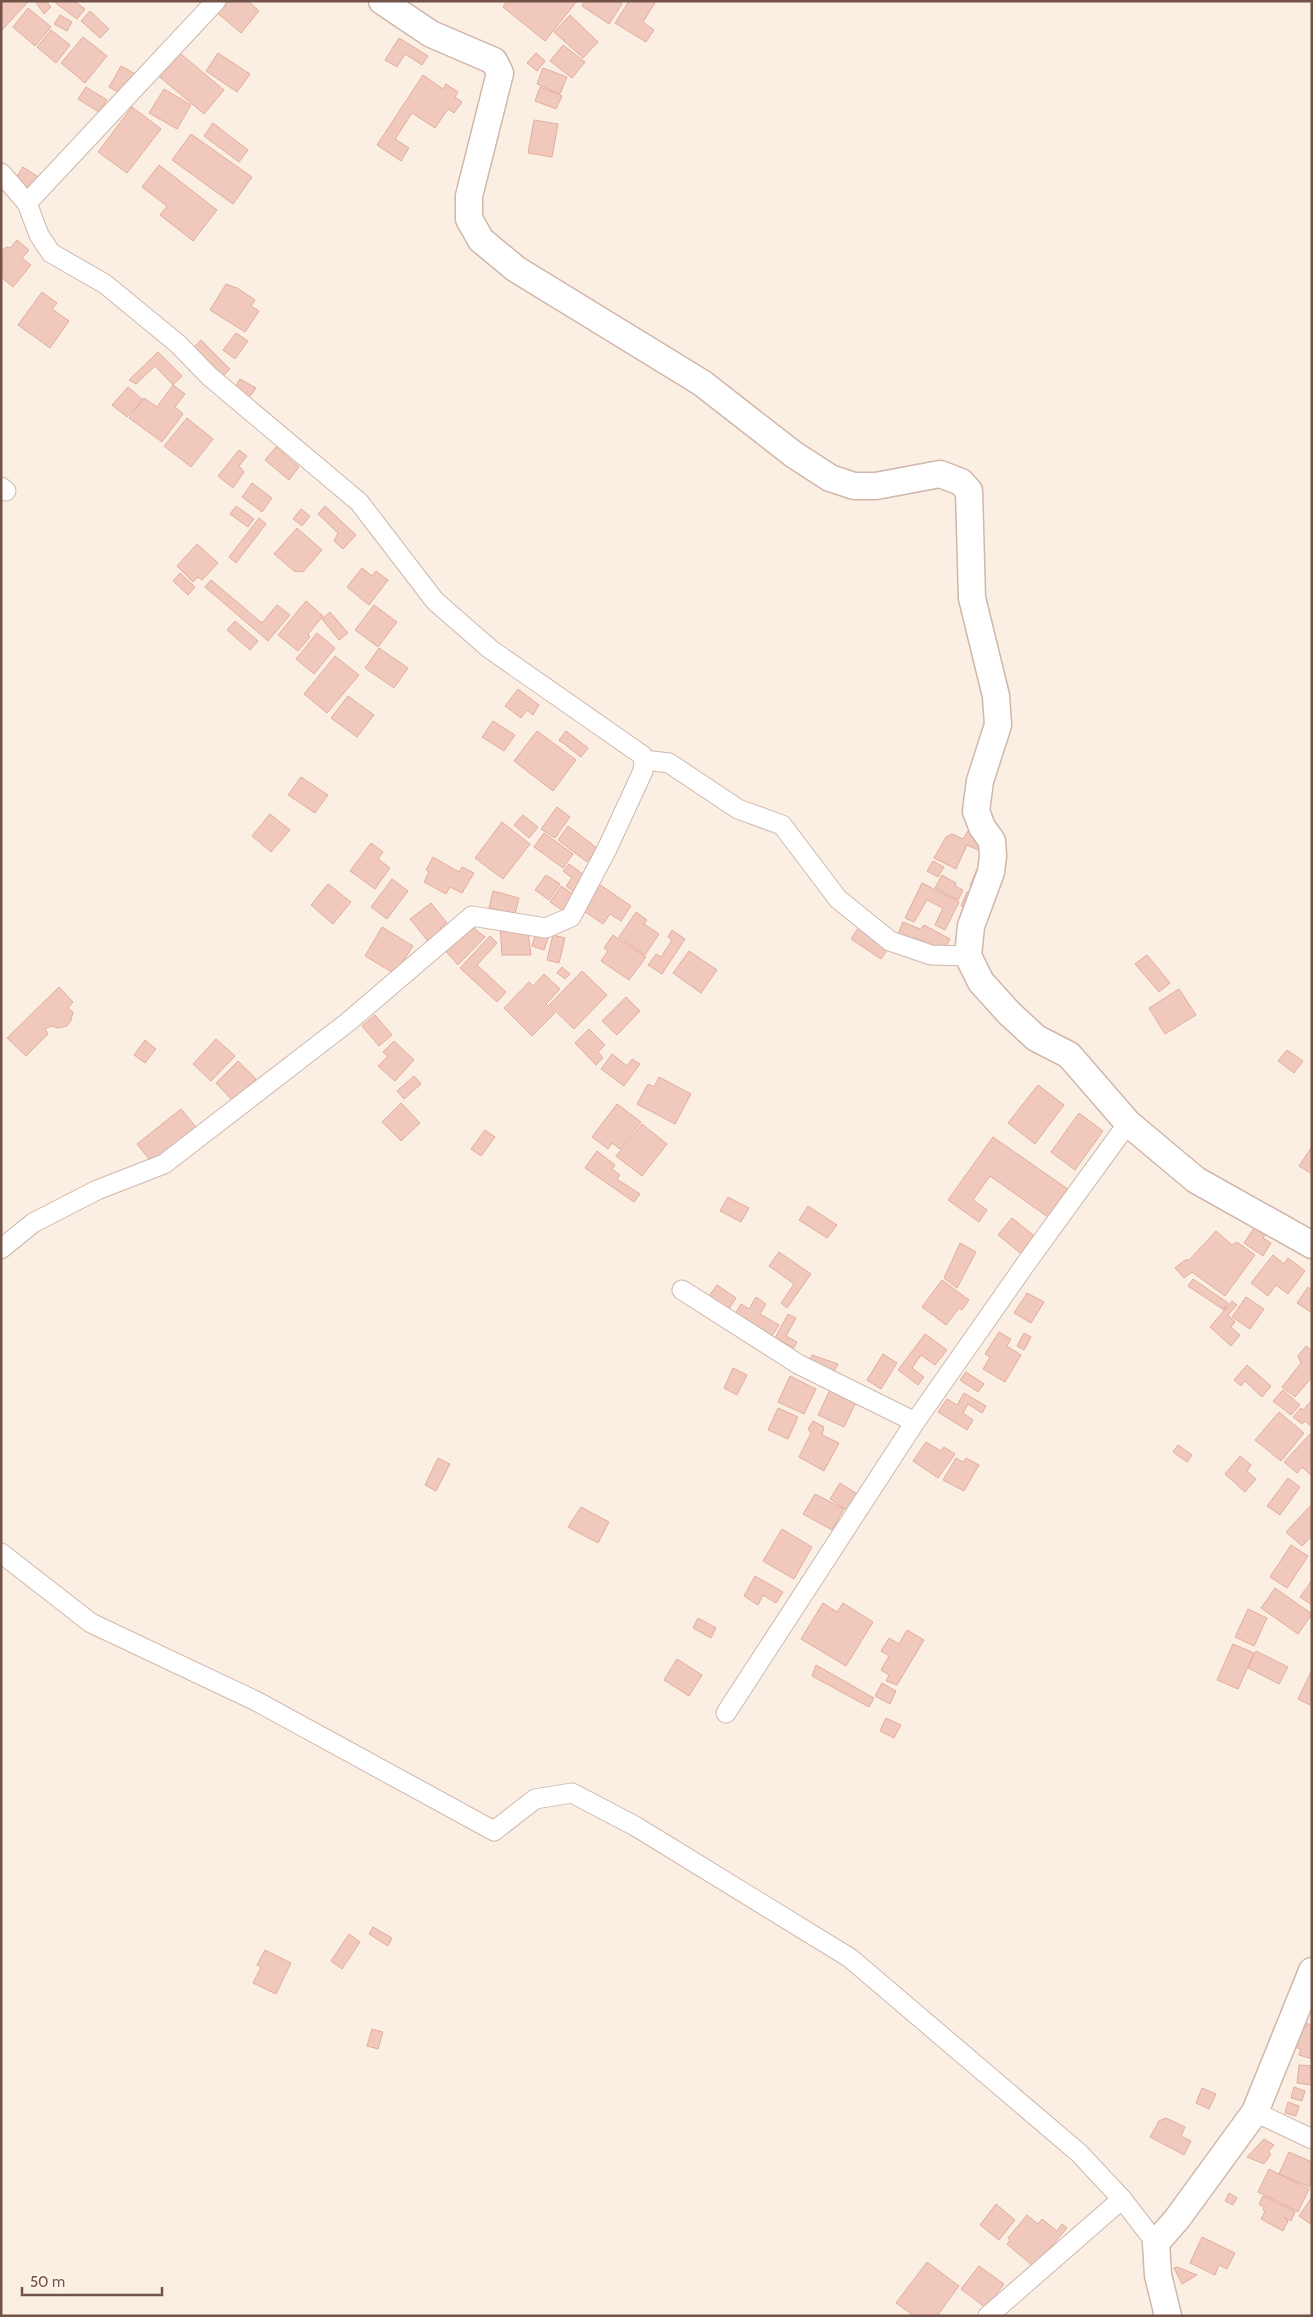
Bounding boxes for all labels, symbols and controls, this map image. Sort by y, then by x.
scale bar [22,2264,162,2296]
text: 50 m [30,2273,65,2291]

